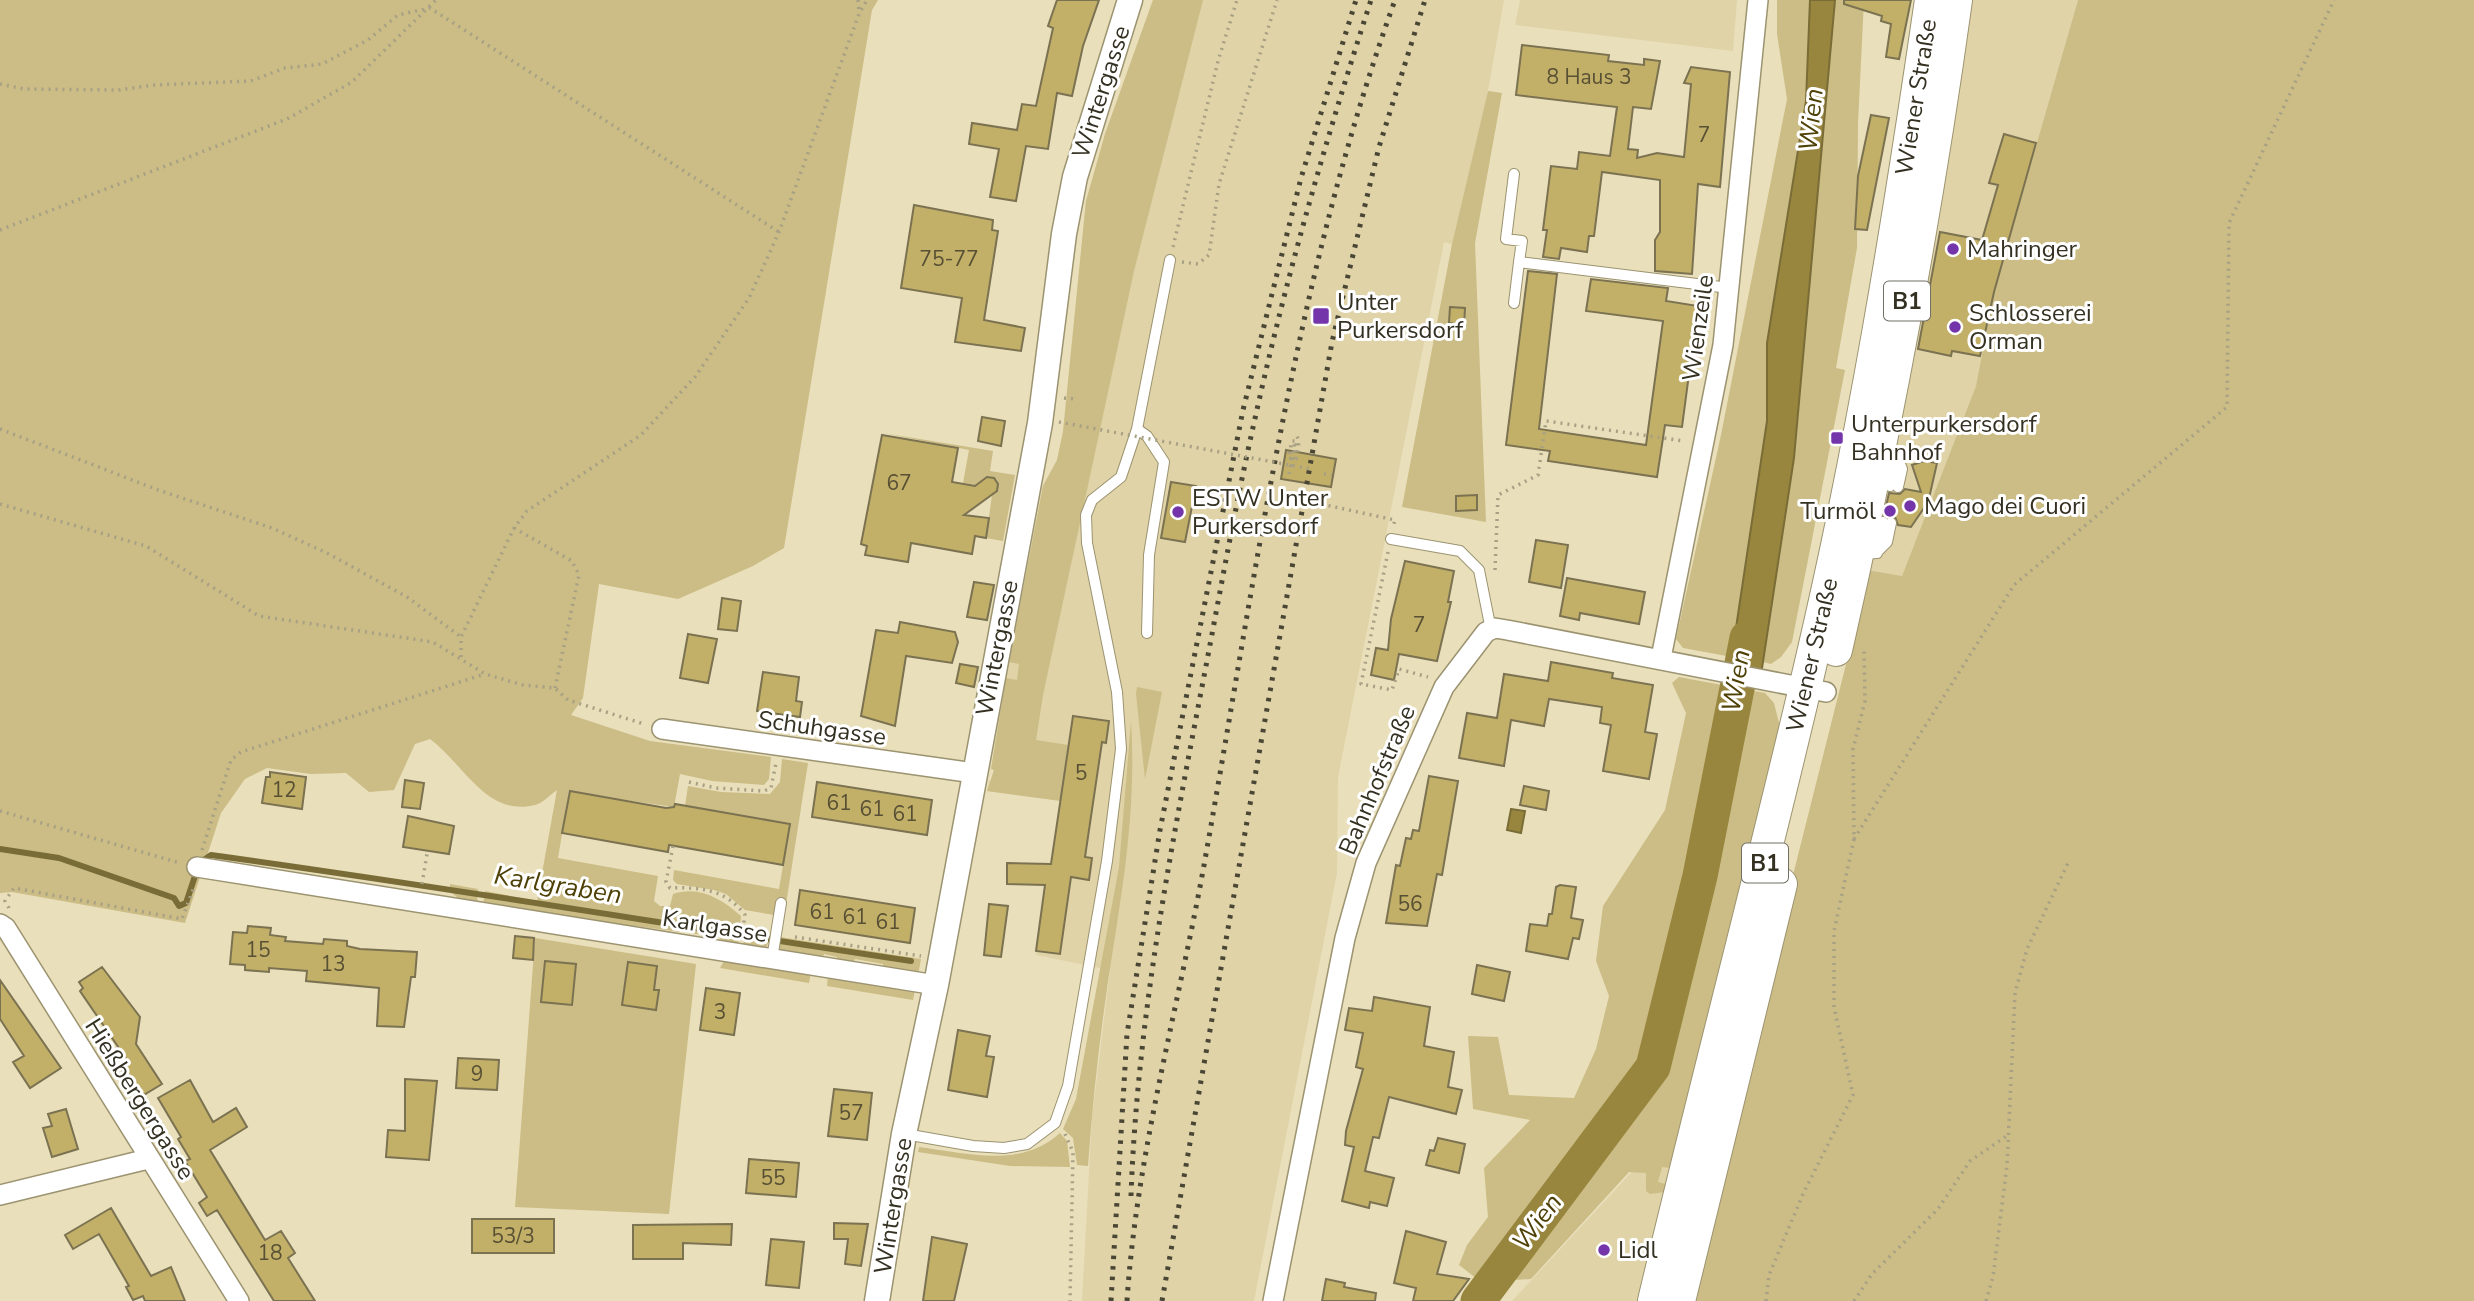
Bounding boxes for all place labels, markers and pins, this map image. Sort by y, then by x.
place label: Mahringer [1967,233,2077,265]
marker: Mahringer [1945,241,1961,257]
place label: Unter Purkersdorf [1337,286,1464,346]
place label: Schlosserei Orman [1969,297,2091,357]
marker: Unter Purkersdorf [1311,306,1331,326]
marker: Schlosserei Orman [1947,319,1963,335]
place label: Unterpurkersdorf Bahnhof [1851,408,2038,468]
marker: Unterpurkersdorf Bahnhof [1829,430,1845,446]
place label: ESTW Unter Purkersdorf [1192,482,1329,542]
place label: Mago dei Cuori [1924,490,2086,522]
place label: Turmöl [1800,495,1876,527]
marker: Mago dei Cuori [1902,498,1918,514]
marker: Turmöl [1882,503,1898,519]
marker: ESTW Unter Purkersdorf [1170,504,1186,520]
place label: Lidl [1618,1234,1658,1266]
marker: Lidl [1596,1242,1612,1258]

